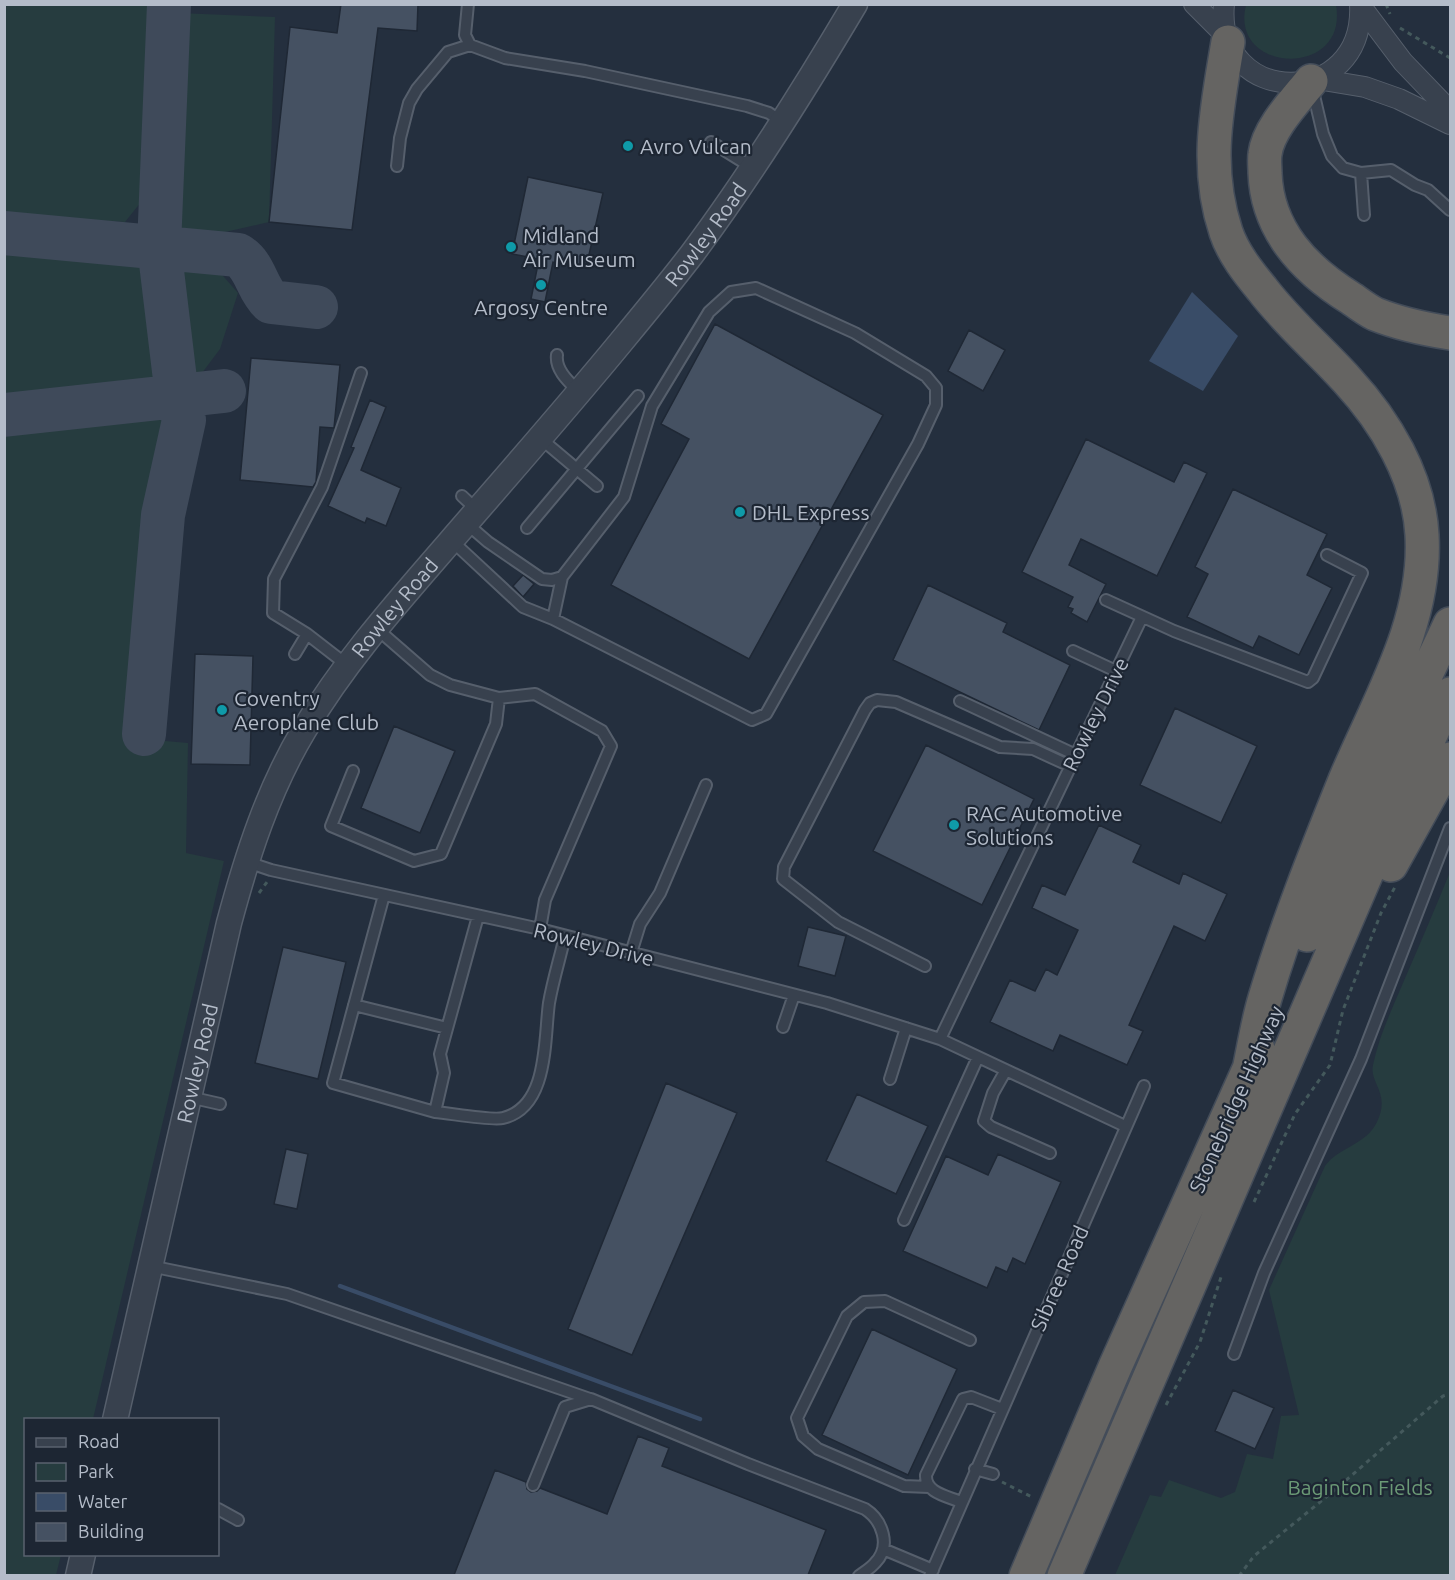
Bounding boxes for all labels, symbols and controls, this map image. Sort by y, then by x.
place label: Avro Vulcan [640,134,752,158]
marker: Avro Vulcan [621,139,635,153]
street label: Rowley Road [660,178,751,291]
place label: Midland Air Museum [523,223,636,271]
marker: Midland Air Museum [504,240,518,254]
marker: Argosy Centre [534,278,548,292]
place label: Argosy Centre [474,295,608,319]
place label: DHL Express [752,500,870,524]
marker: DHL Express [733,505,747,519]
street label: Rowley Road [346,553,443,662]
street label: Rowley Drive [1057,653,1133,775]
place label: Coventry Aeroplane Club [234,686,379,734]
marker: Coventry Aeroplane Club [215,703,229,717]
place label: RAC Automotive Solutions [966,801,1122,849]
marker: RAC Automotive Solutions [947,818,961,832]
street label: Rowley Drive [531,917,657,971]
street label: Rowley Road [171,1001,222,1125]
street label: Stonebridge Highway [1184,1002,1288,1196]
street label: Sibree Road [1025,1222,1093,1334]
legend [24,1418,219,1556]
text: Road [78,1431,120,1451]
text: Park [78,1461,114,1481]
park label: Baginton Fields [1287,1475,1433,1499]
text: Water [78,1491,128,1511]
text: Building [78,1521,144,1541]

